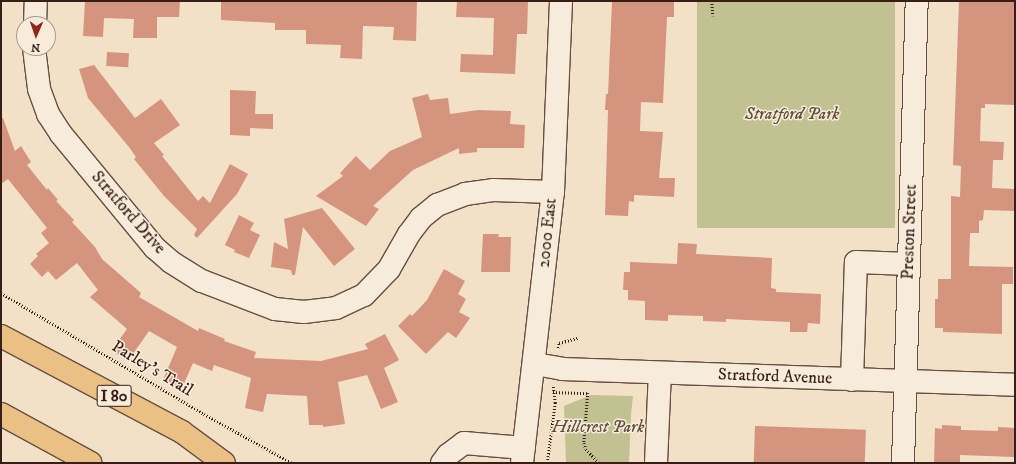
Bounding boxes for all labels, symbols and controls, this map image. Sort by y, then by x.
north arrow [16,16,56,56]
text: N [31,40,40,54]
park label: Stratford Park [745,105,839,125]
street label: Stratford Drive [86,167,170,259]
street label: Preston Street [898,184,922,280]
street label: 2000 East [534,197,562,269]
street label: Parley's Trail [108,337,196,401]
street label: Stratford Avenue [718,365,832,389]
road number: I 80 [96,382,132,410]
park label: Hillcrest Park [552,418,644,438]

